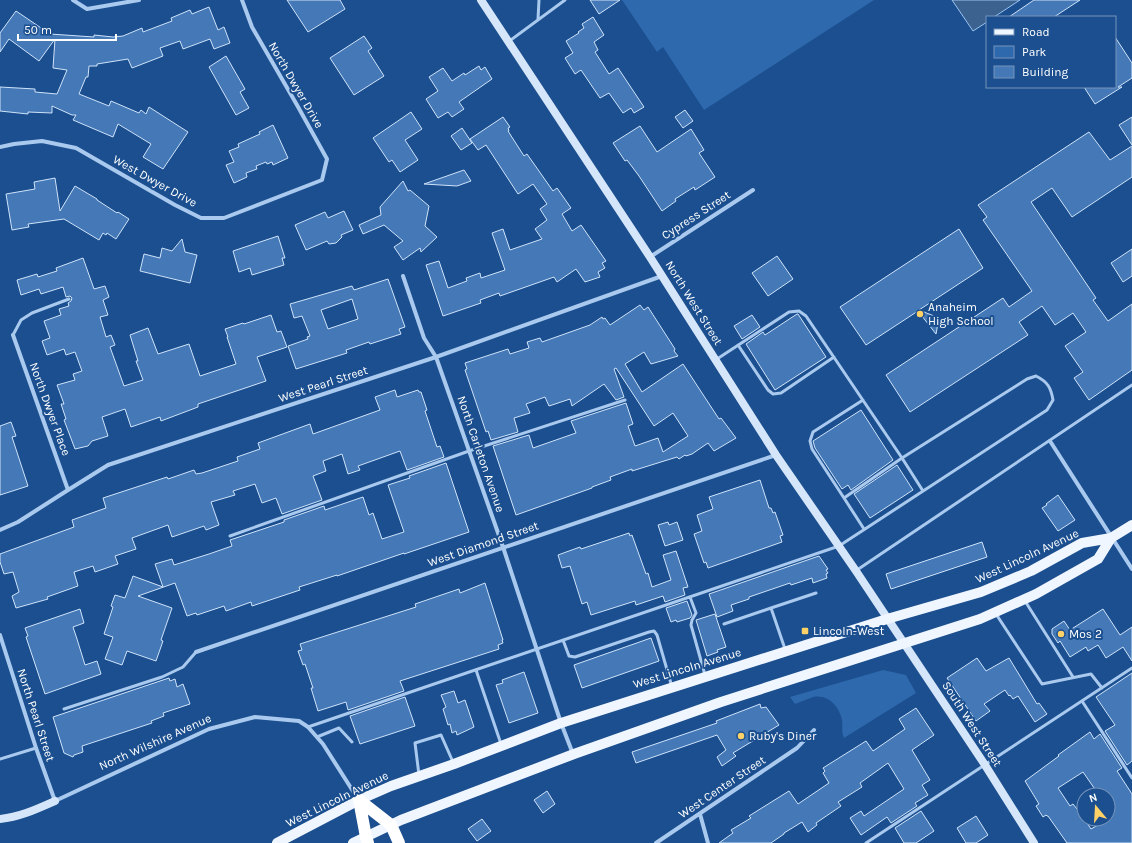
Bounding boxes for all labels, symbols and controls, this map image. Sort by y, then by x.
scale bar [18,16,116,42]
legend [986,16,1116,88]
text: 50 m [24,23,52,37]
text: Road [1022,25,1050,39]
street label: North Dwyer Drive [266,39,326,131]
text: Park [1022,45,1047,59]
text: Building [1022,65,1069,79]
street label: West Dwyer Drive [111,152,199,210]
street label: Cypress Street [659,187,733,242]
street label: North West Street [662,258,726,348]
place label: Anaheim High School [928,300,994,328]
marker: Anaheim High School [915,309,925,319]
street label: North Dwyer Place [27,360,73,458]
street label: West Pearl Street [277,363,370,405]
street label: North Carleton Avenue [454,394,508,514]
street label: West Diamond Street [426,518,541,570]
street label: West Lincoln Avenue [973,526,1081,586]
place label: Lincoln-West [813,624,885,638]
marker: Lincoln-West [800,626,810,636]
place label: Mos 2 [1069,627,1102,641]
marker: Mos 2 [1056,629,1066,639]
street label: West Lincoln Avenue [631,645,743,691]
street label: North Pearl Street [14,667,58,764]
street label: South West Street [939,679,1005,770]
street label: North Wilshire Avenue [97,711,213,773]
place label: Ruby's Diner [749,729,817,743]
marker: Ruby's Diner [736,731,746,741]
street label: West Center Street [676,752,768,821]
street label: West Lincoln Avenue [283,768,391,830]
north arrow [1076,787,1116,827]
text: N [1087,791,1099,805]

